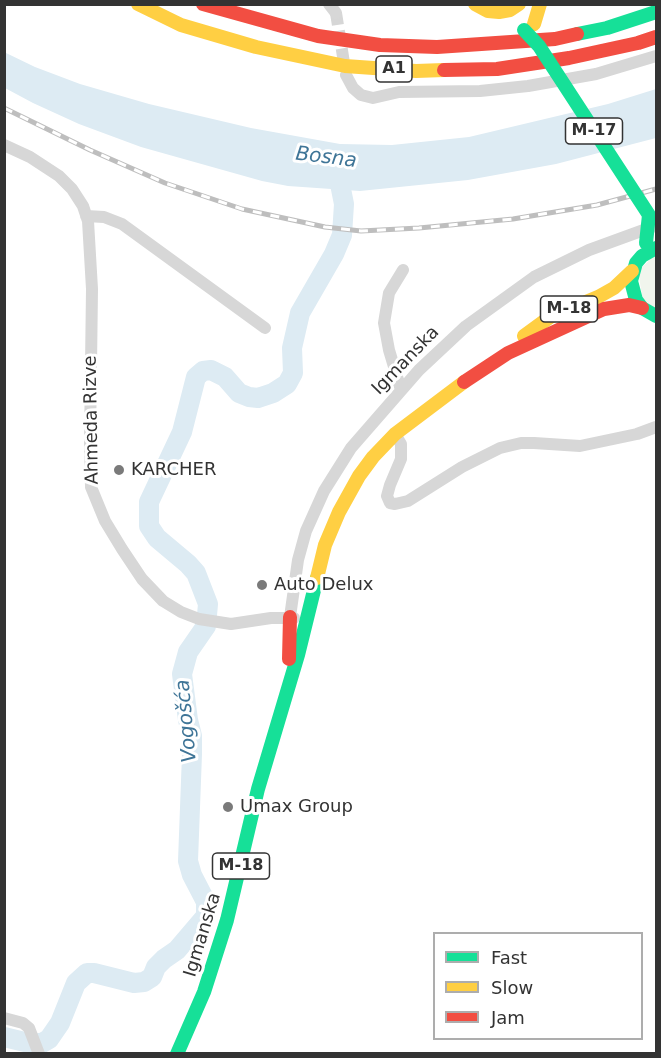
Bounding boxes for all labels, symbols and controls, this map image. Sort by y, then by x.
road number: A1 [376,56,412,82]
road number: M-17 [566,118,622,144]
water label: Bosna [294,142,358,174]
road number: M-18 [540,296,598,322]
street label: Igmanska [368,322,444,400]
street label: Ahmeda Rizve [80,355,104,485]
place label: KARCHER [131,459,216,481]
marker: KARCHER [112,463,126,477]
place label: Auto Delux [274,574,374,596]
marker: Auto Delux [255,578,269,592]
water label: Vogošća [171,678,203,764]
place label: Umax Group [240,796,353,818]
marker: Umax Group [221,800,235,814]
road number: M-18 [212,853,270,879]
street label: Igmanska [180,890,226,980]
legend [433,932,643,1040]
text: Fast [491,947,527,968]
text: Slow [491,977,533,998]
text: Jam [491,1007,525,1028]

